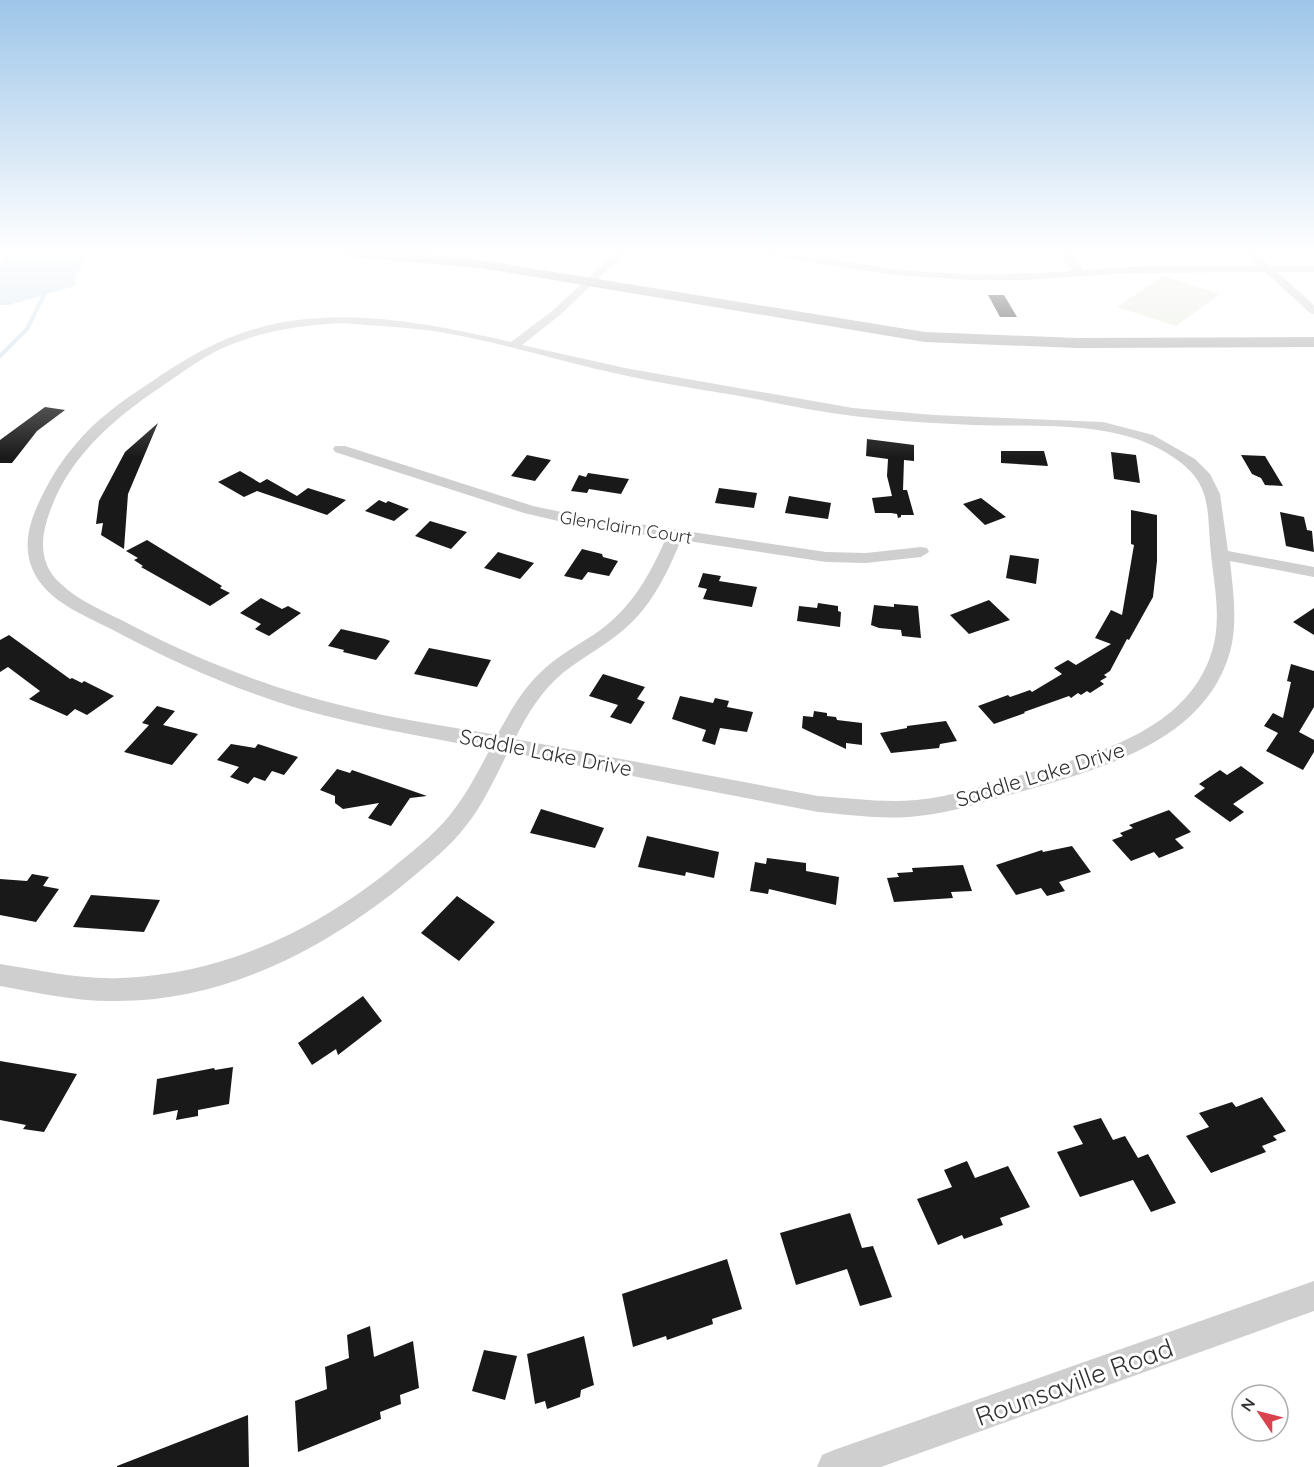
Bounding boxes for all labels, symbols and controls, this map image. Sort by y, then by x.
street label: Glenclairn Court [558,505,694,549]
street label: Saddle Lake Drive [458,723,634,781]
street label: Saddle Lake Drive [953,736,1127,812]
street label: Rounsaville Road [971,1331,1177,1433]
north arrow [1230,1383,1290,1443]
text: N [1236,1394,1259,1415]

